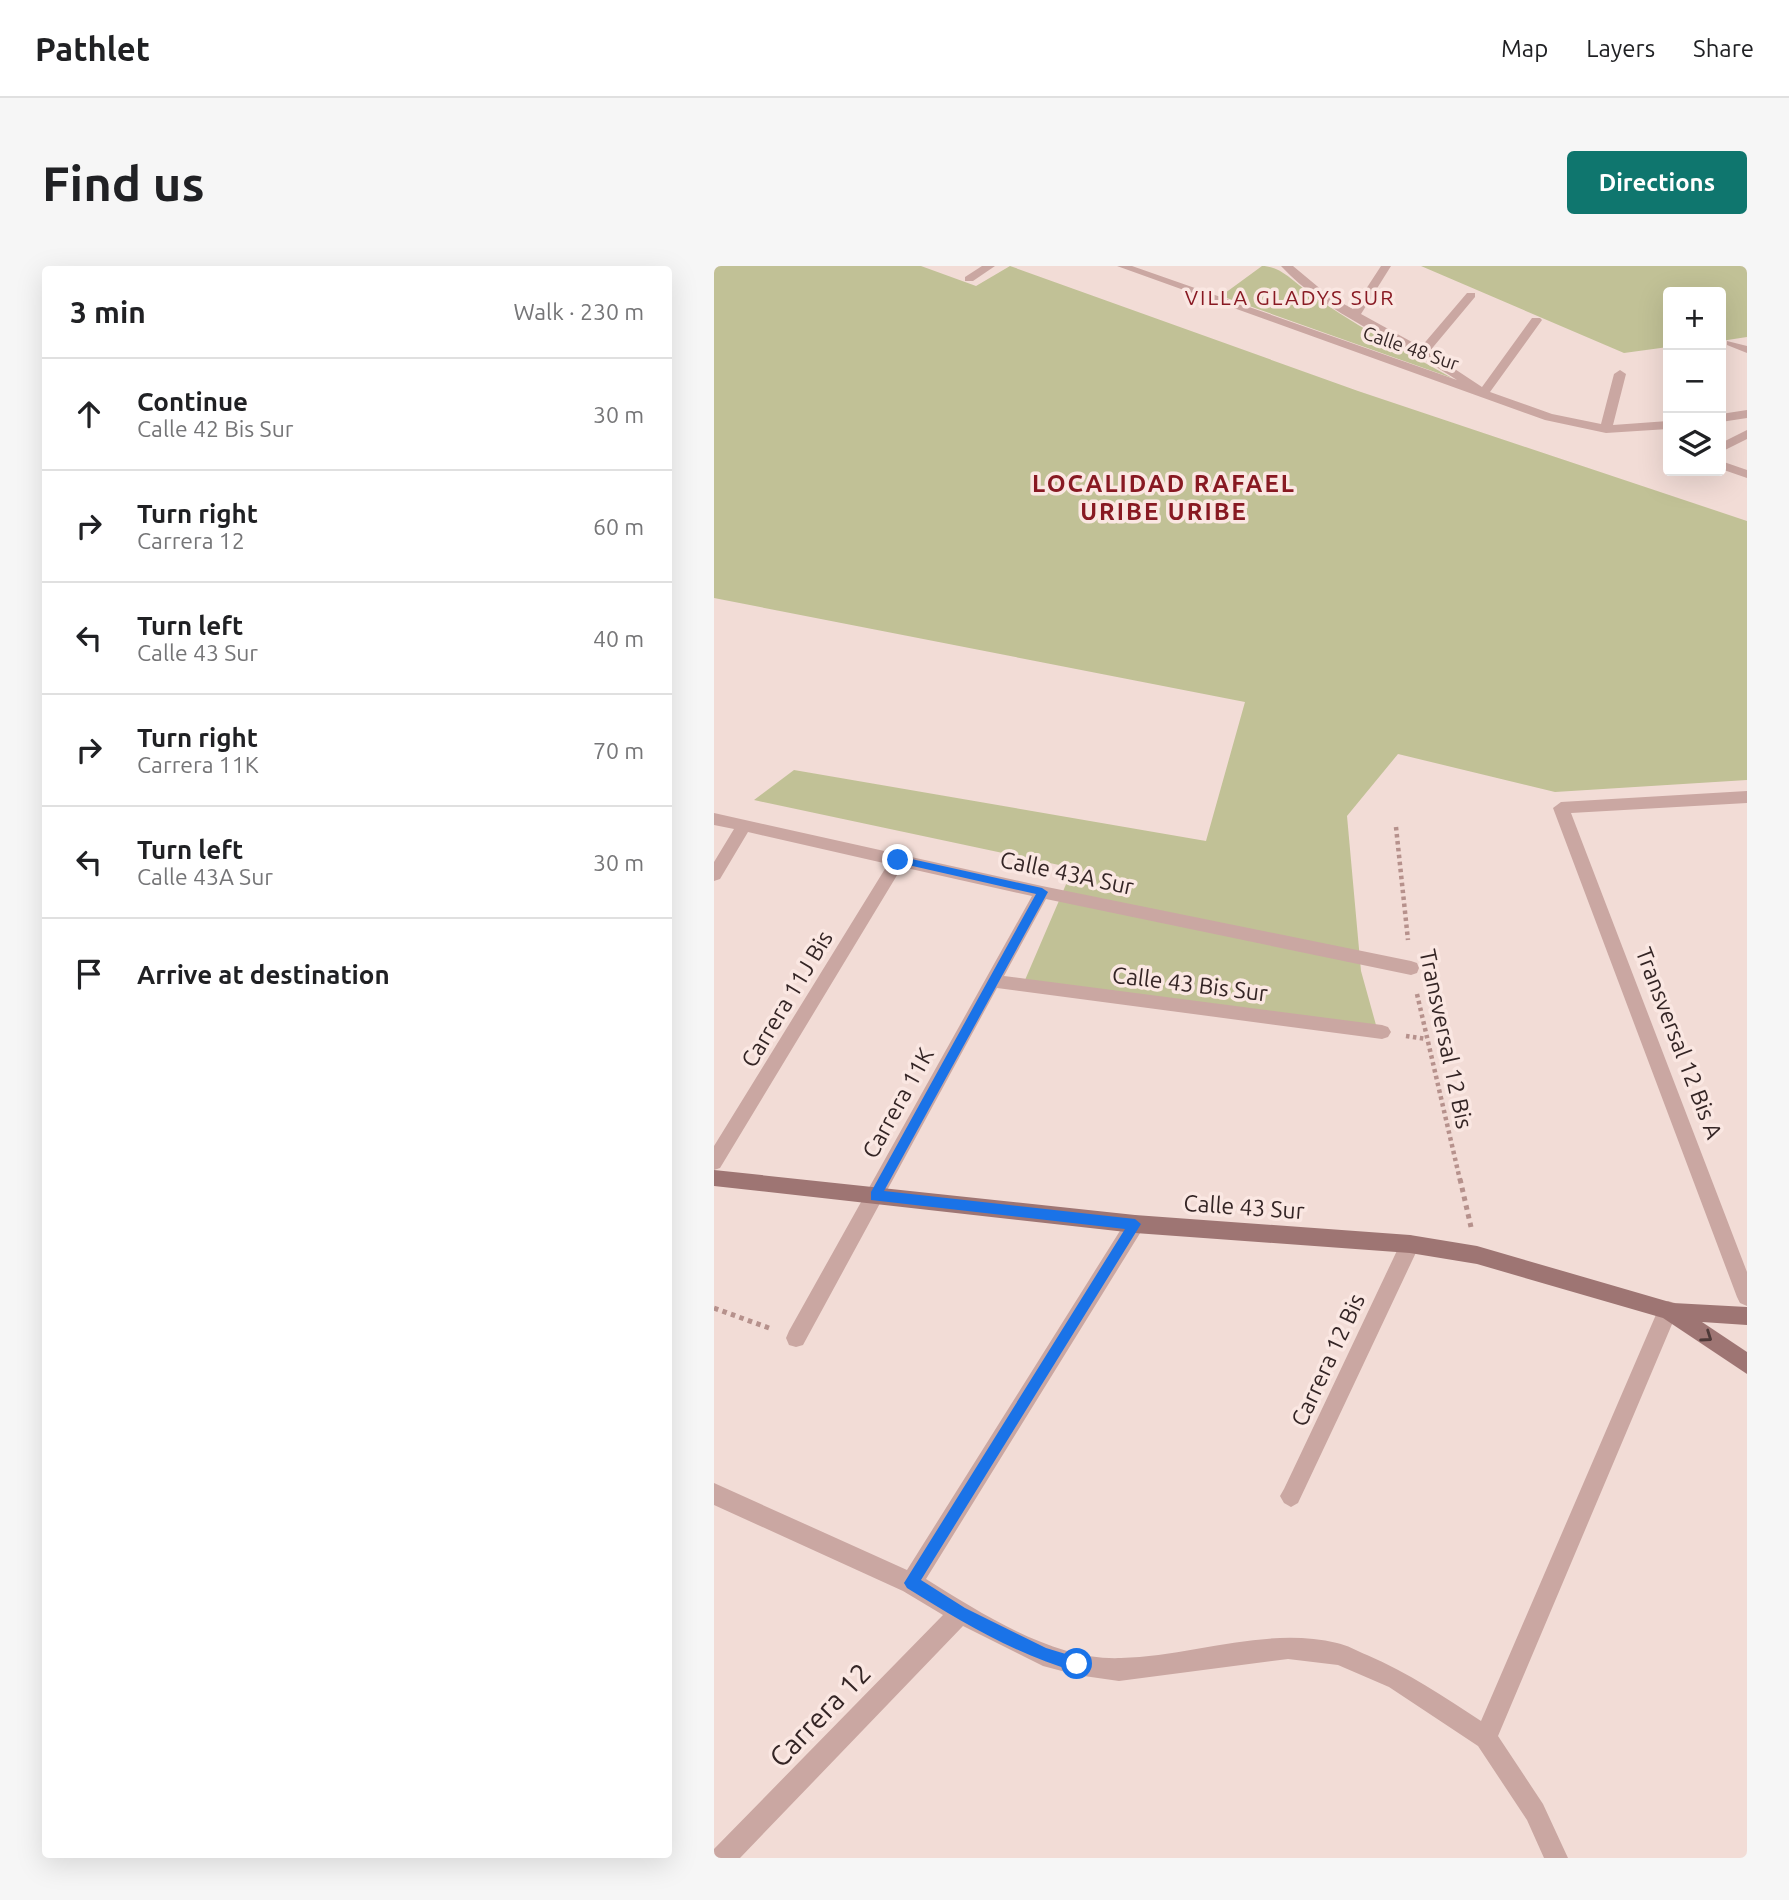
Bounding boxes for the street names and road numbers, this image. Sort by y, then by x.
street label: Calle 48 Sur [1360,321,1462,375]
street label: Calle 43A Sur [998,846,1136,899]
street label: Carrera 11J Bis [736,926,837,1071]
street label: Transversal 12 Bis A [1631,944,1728,1142]
street label: Transversal 12 Bis [1415,947,1478,1131]
street label: Calle 43 Bis Sur [1111,962,1270,1005]
street label: Carrera 11K [857,1043,938,1162]
street label: Calle 43 Sur [1183,1190,1306,1223]
street label: Carrera 12 Bis [1286,1290,1369,1430]
street label: Carrera 12 [763,1657,876,1773]

